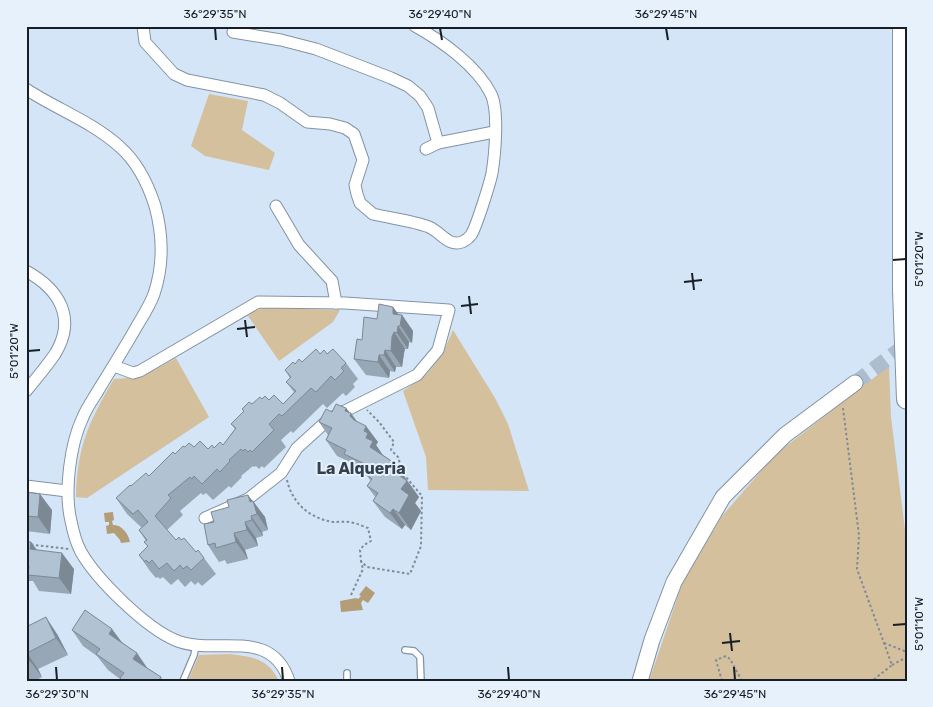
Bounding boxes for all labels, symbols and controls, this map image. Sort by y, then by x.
text: 36°29'35"N [183,7,247,21]
text: 36°29'40"N [408,7,472,21]
text: 36°29'45"N [635,7,697,21]
text: 5°01'20"W [912,231,926,287]
text: 5°01'20"W [7,323,21,379]
district label: La Alqueria [316,459,406,478]
text: 5°01'10"W [912,597,926,651]
text: 36°29'30"N [25,687,89,701]
text: 36°29'35"N [251,687,315,701]
text: 36°29'40"N [477,687,541,701]
text: 36°29'45"N [704,687,766,701]

